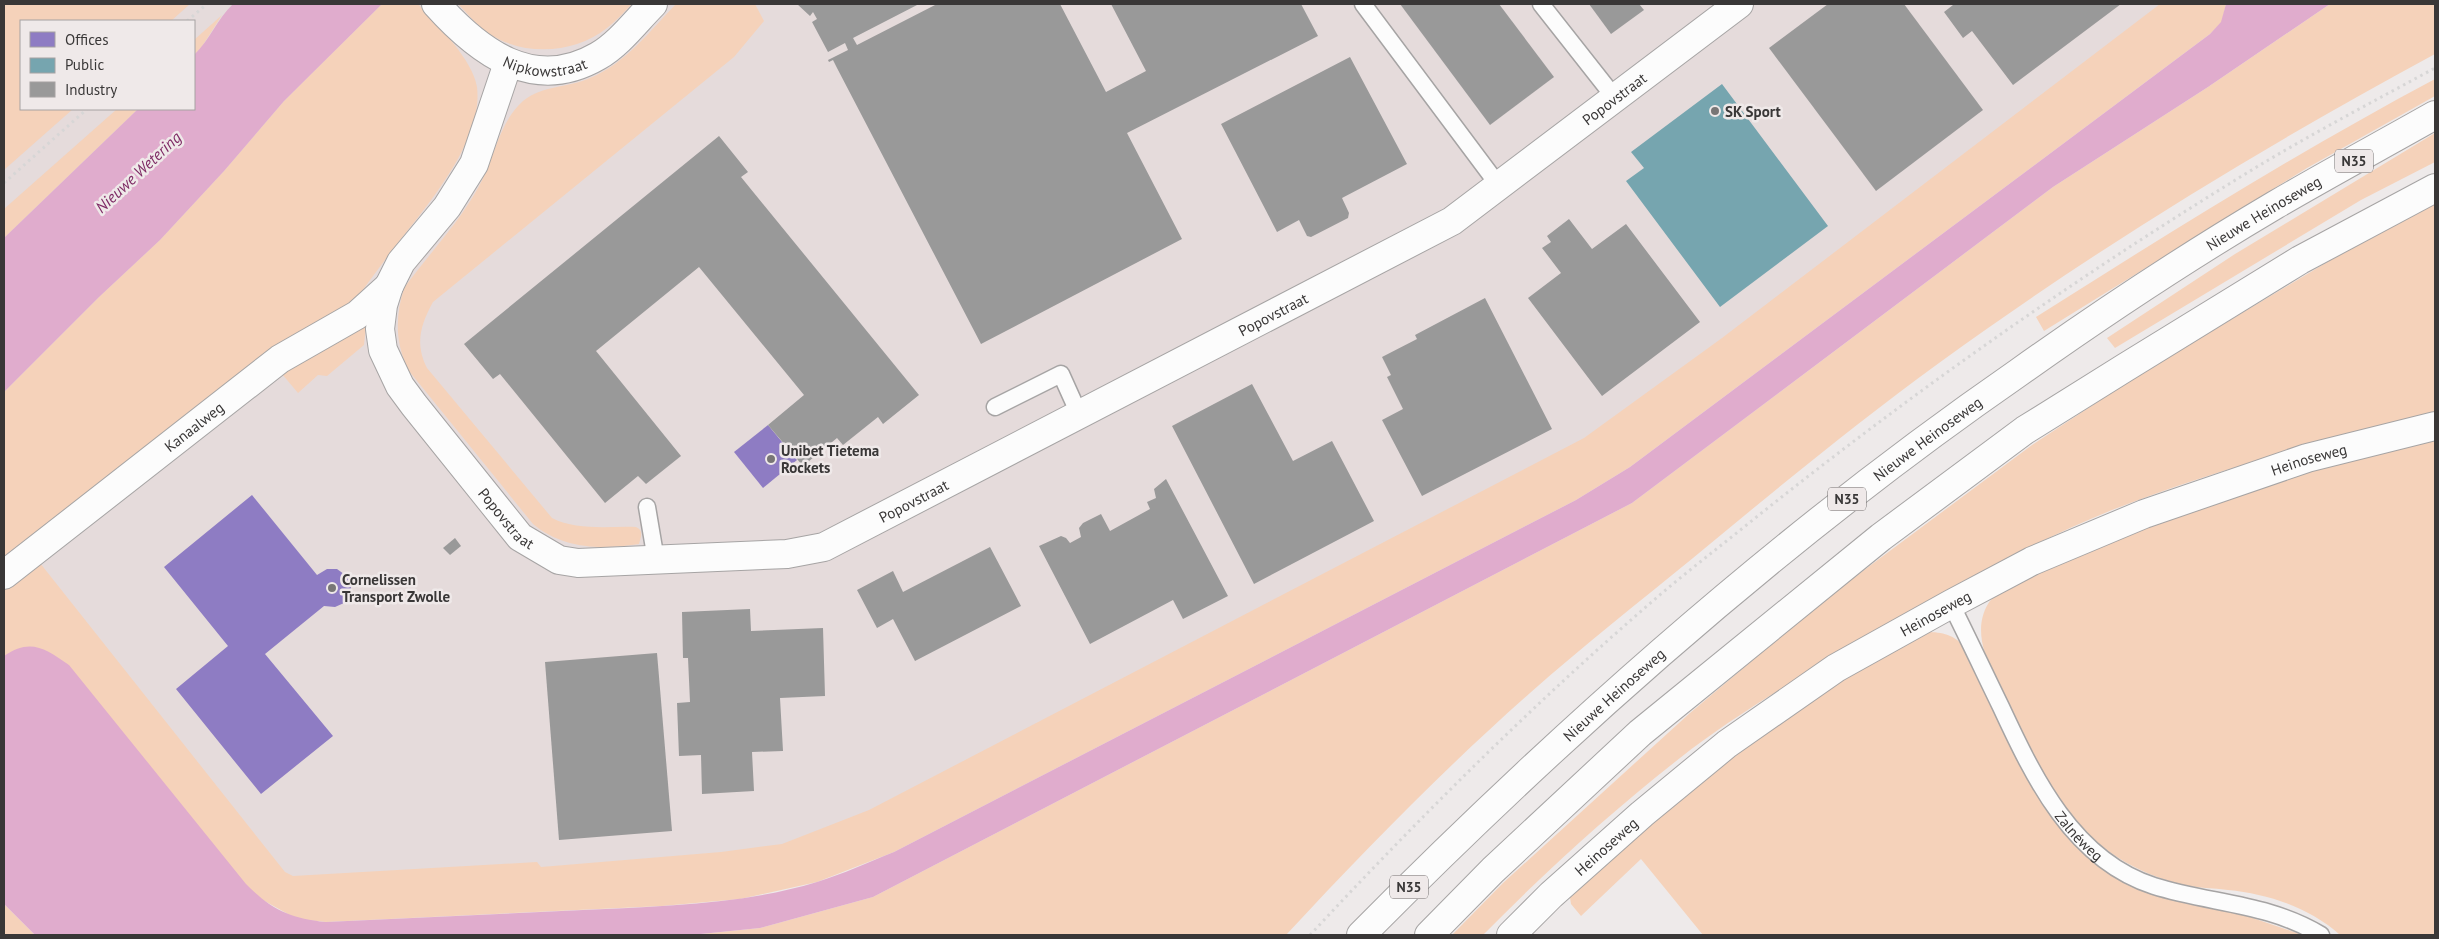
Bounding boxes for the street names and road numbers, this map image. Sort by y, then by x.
street label: Nipkowstraat [500,51,590,80]
street label: Popovstraat [1578,68,1650,129]
road number: N35 [2335,150,2373,172]
street label: Nieuwe Heinoseweg [2202,171,2324,254]
street label: Popovstraat [1235,288,1311,340]
street label: Nieuwe Heinoseweg [1869,392,1985,485]
street label: Kanaalweg [160,397,227,456]
street label: Heinoseweg [2268,439,2349,479]
street label: Popovstraat [875,475,951,526]
street label: Popovstraat [475,484,538,553]
road number: N35 [1828,488,1866,510]
street label: Heinoseweg [1896,586,1974,640]
street label: Nieuwe Heinoseweg [1559,644,1669,745]
street label: Zalnéweg [2051,807,2107,865]
street label: Heinoseweg [1570,813,1641,879]
road number: N35 [1390,876,1428,899]

